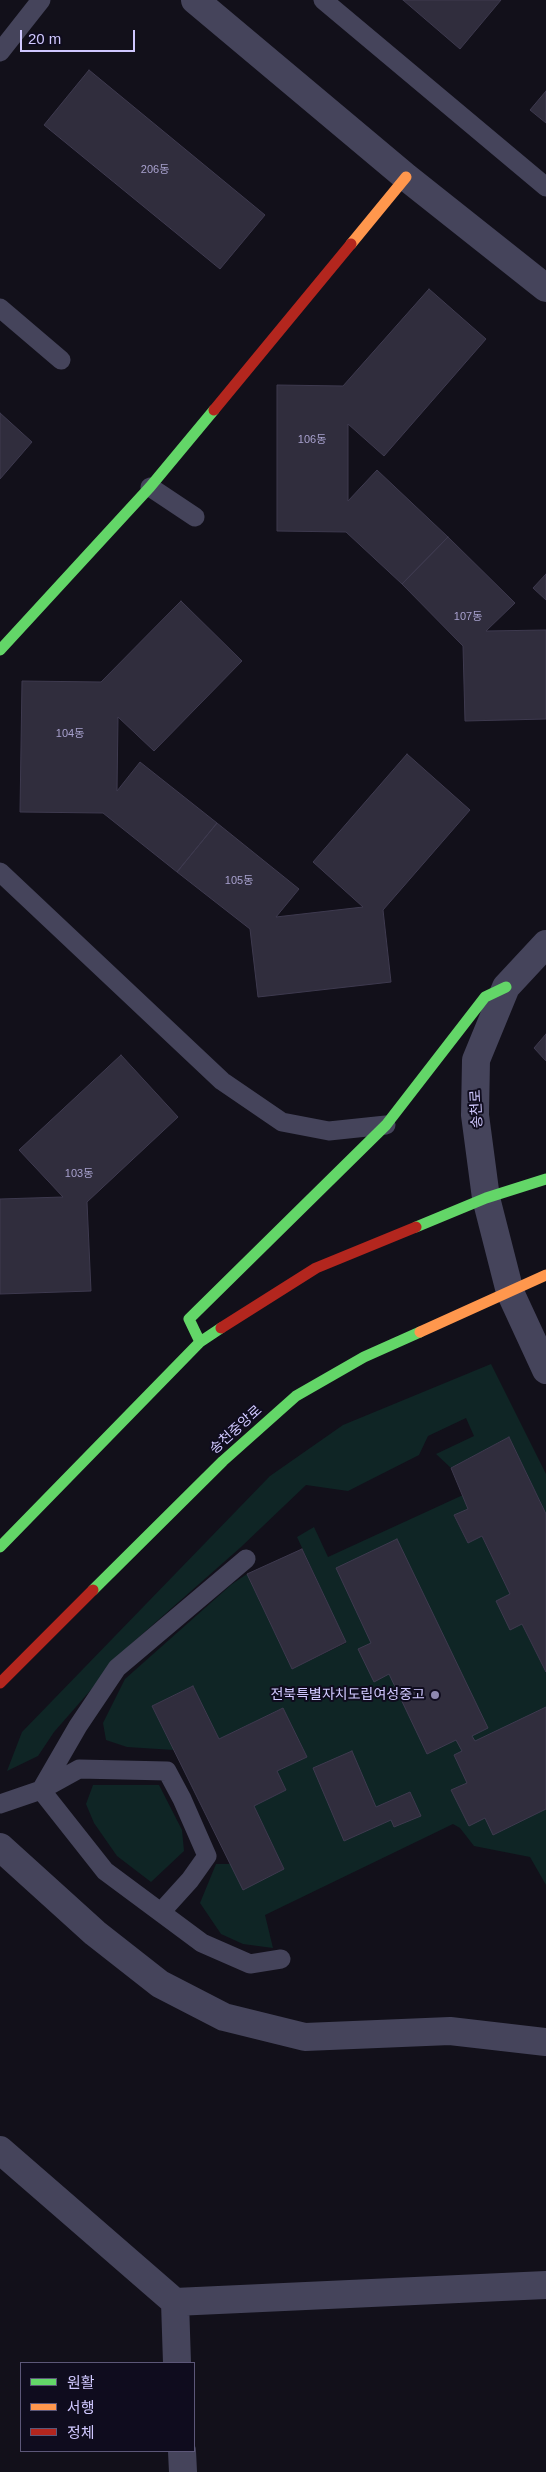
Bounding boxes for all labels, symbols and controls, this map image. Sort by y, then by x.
scale bar [22,20,138,52]
text: 20 m [28,30,61,47]
house number: 206동 [141,163,169,177]
house number: 106동 [298,433,326,447]
house number: 107동 [454,610,482,624]
house number: 104동 [56,727,84,741]
house number: 105동 [225,874,253,888]
street label: 송천로 [468,1089,486,1129]
house number: 103동 [65,1167,93,1181]
street label: 송천중앙로 [206,1402,266,1458]
place label: 전북특별자치도립여성중고 [270,1687,425,1703]
marker: 전북특별자치도립여성중고 [429,1689,441,1701]
legend [20,2362,195,2452]
text: 원활 [67,2374,95,2391]
text: 서행 [67,2399,95,2416]
text: 정체 [67,2424,95,2441]

